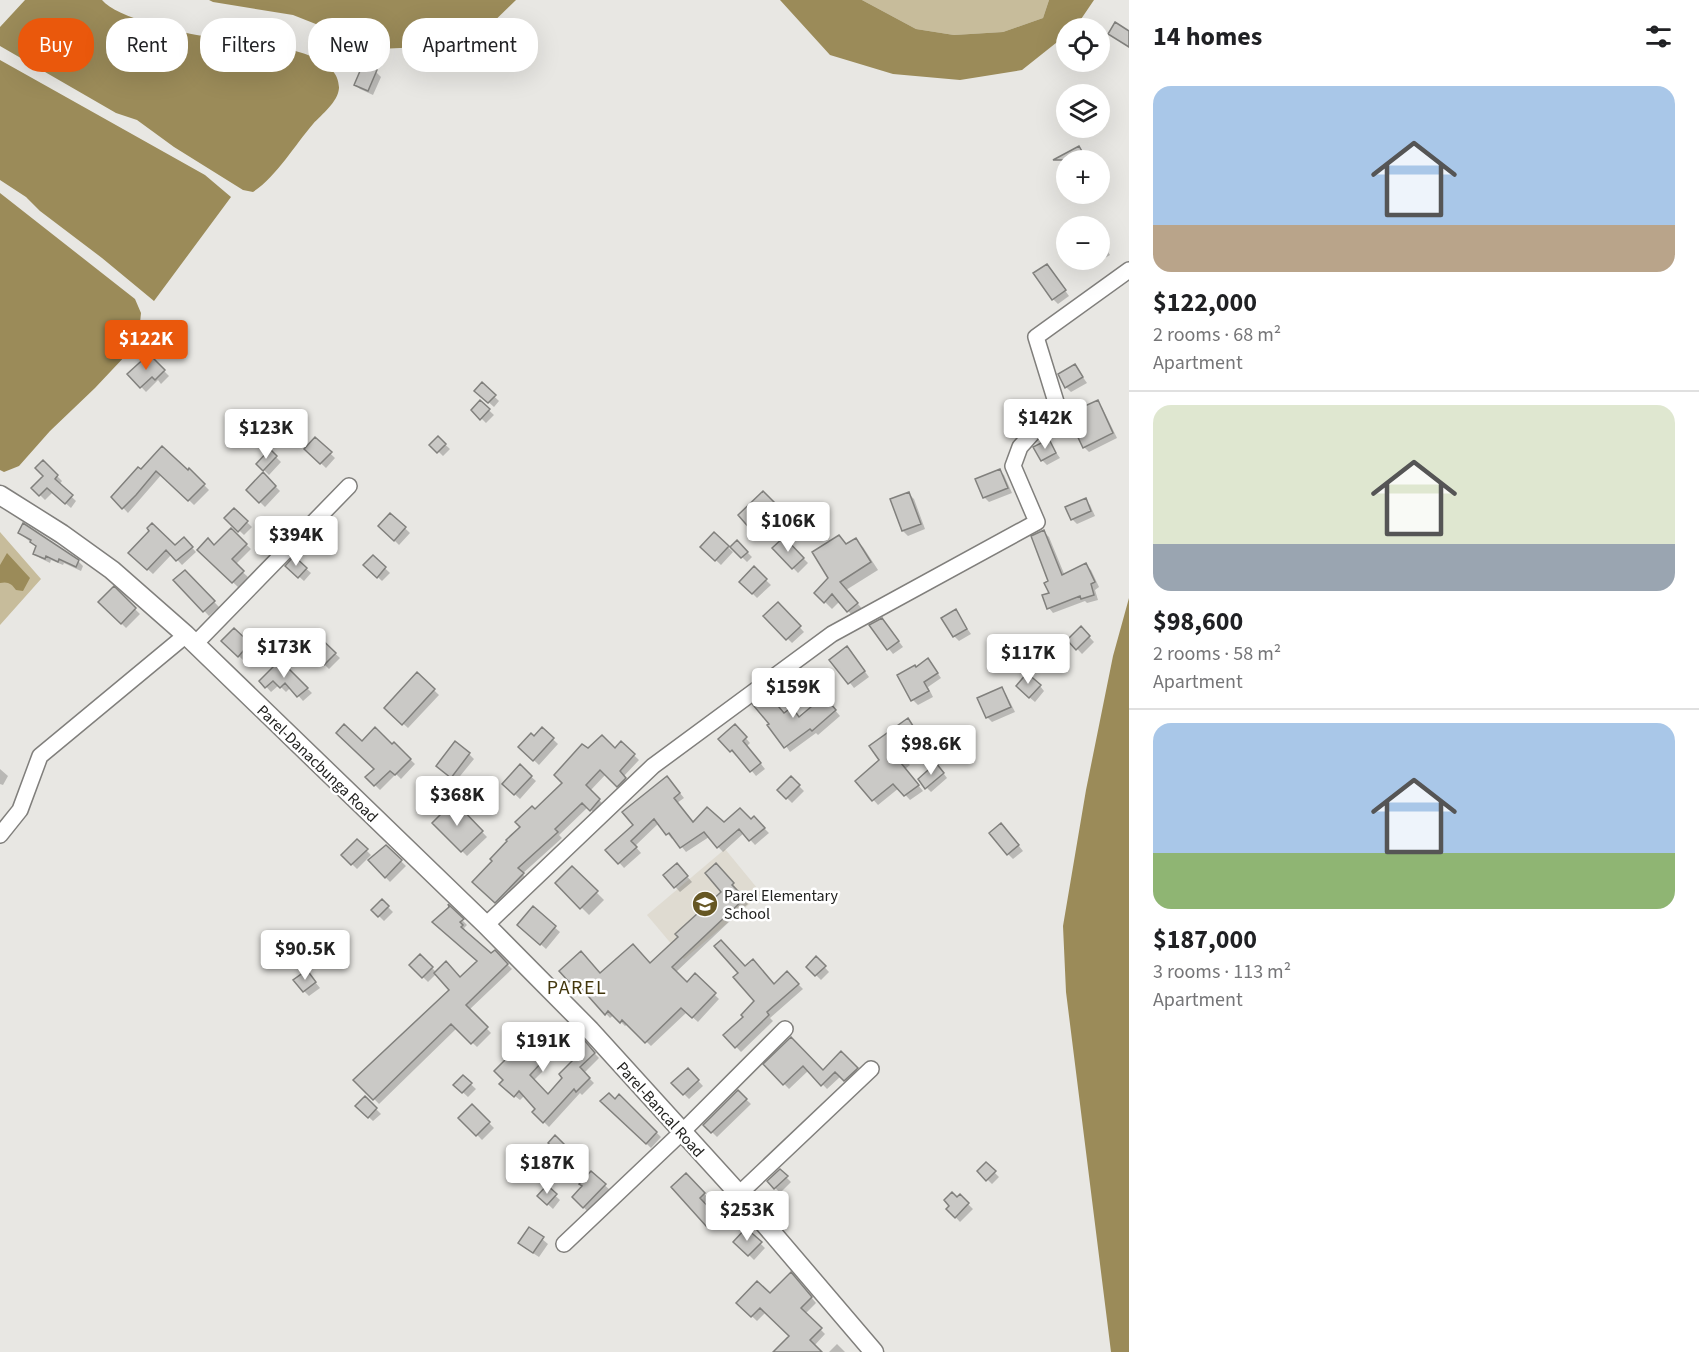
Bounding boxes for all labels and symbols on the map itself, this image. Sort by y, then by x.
pin: $122K [104,320,188,371]
pin: $142K [1003,399,1087,450]
pin: $123K [224,409,308,460]
pin: $106K [746,502,830,553]
pin: $394K [254,516,338,567]
pin: $173K [242,628,326,679]
pin: $117K [986,634,1070,685]
pin: $159K [751,668,835,719]
street label: Parel-Danacbunga Road [252,700,383,827]
pin: $98.6K [882,725,980,776]
pin: $368K [415,776,499,827]
place label: Parel Elementary School [724,885,839,925]
school or university icon: Parel Elementary School [690,889,720,919]
pin: $90.5K [256,930,354,981]
district label: PAREL [547,974,607,1002]
pin: $191K [501,1022,585,1073]
street label: Parel-Bancal Road [611,1057,709,1162]
pin: $187K [505,1144,589,1195]
pin: $253K [705,1191,789,1242]

